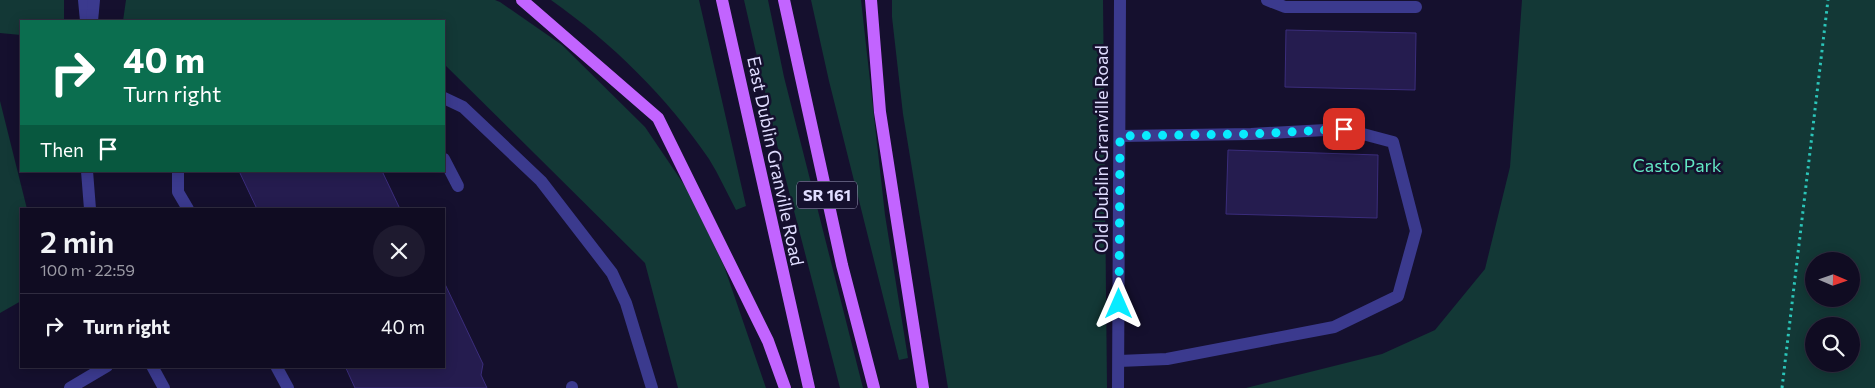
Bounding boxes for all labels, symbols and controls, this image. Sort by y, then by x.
text: 40 m [123,37,205,80]
icon: right [40,40,105,105]
street label: Old Dublin Granville Road [1090,45,1112,253]
street label: East Dublin Granville Road [743,54,809,268]
text: Turn right [123,80,221,107]
pin [1323,108,1365,150]
icon: arrive [1330,115,1358,143]
icon: arrive [94,135,122,163]
text: Then [40,138,84,161]
park label: Casto Park [1633,154,1722,176]
road number: SR 161 [797,182,857,208]
text: 2 min [40,222,114,259]
button: close [373,225,425,277]
north arrow [1805,252,1860,308]
map controls [1805,252,1860,372]
text: 100 m · 22:59 [40,260,135,279]
position arrow [1092,277,1144,329]
icon: right [40,312,68,340]
text: Turn right [83,315,170,338]
text: 40 m [381,315,425,338]
button: search [1805,317,1860,372]

